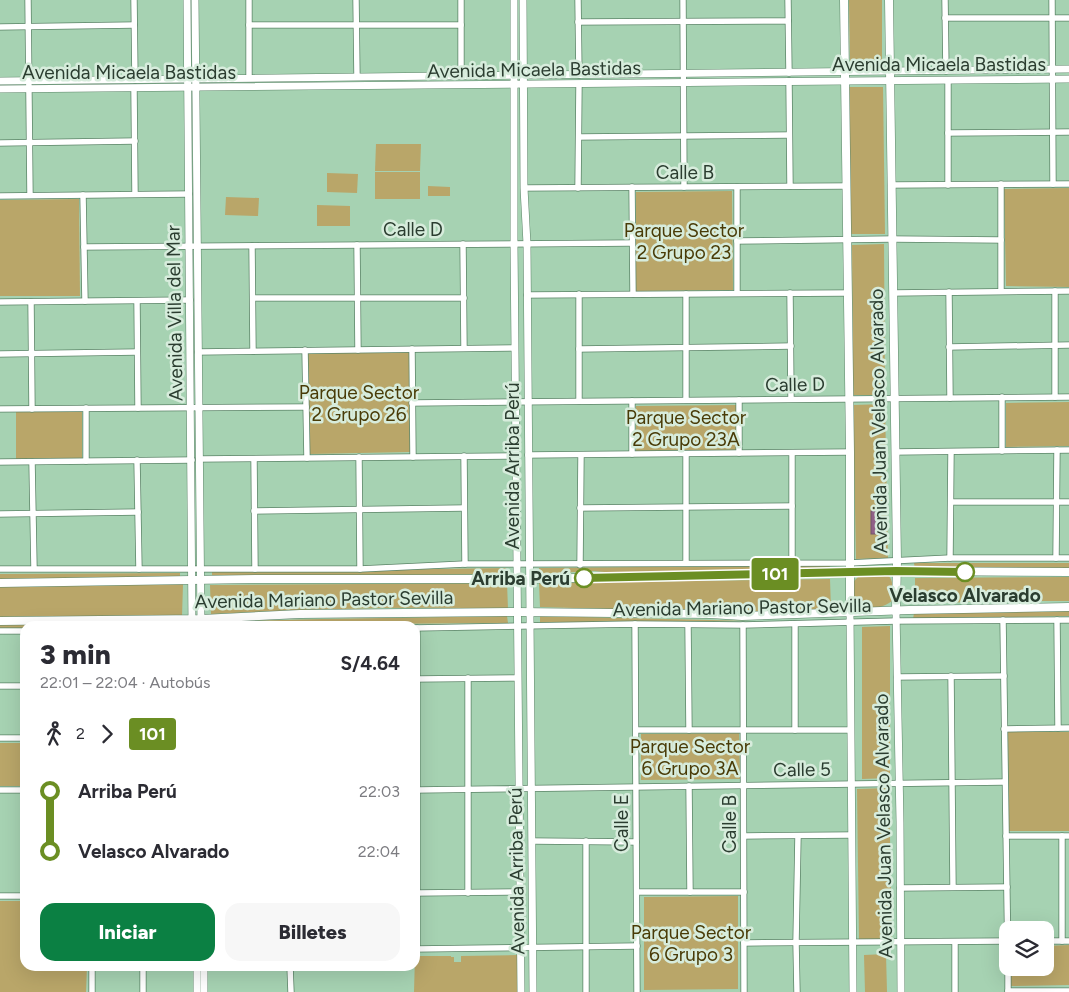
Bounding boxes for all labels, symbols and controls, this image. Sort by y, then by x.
street label: Avenida Micaela Bastidas [832,53,1046,76]
street label: Avenida Micaela Bastidas [427,56,641,83]
street label: Avenida Micaela Bastidas [22,61,236,84]
street label: Calle B [656,161,714,184]
street label: Calle D [383,218,443,241]
park label: Parque Sector 2 Grupo 23 [624,219,745,264]
street label: Avenida Villa del Mar [161,224,188,401]
street label: Avenida Juan Velasco Alvarado [865,288,892,554]
street label: Calle D [765,372,825,397]
park label: Parque Sector 2 Grupo 26 [299,381,420,426]
street label: Avenida Arriba Perú [501,382,524,550]
park label: Parque Sector 2 Grupo 23A [626,406,747,451]
line badge: 101 [746,558,804,590]
marker: Velasco Alvarado [955,562,975,582]
text: 101 [762,563,788,585]
place label: Arriba Perú [471,567,570,590]
marker: Arriba Perú [574,568,594,588]
place label: Velasco Alvarado [889,584,1041,607]
street label: Avenida Mariano Pastor Sevilla [195,586,453,613]
street label: Avenida Mariano Pastor Sevilla [613,594,871,621]
text: 3 min [40,637,111,671]
text: S/4.64 [340,652,400,675]
text: 22:01 – 22:04 · Autobús [40,673,210,692]
street label: Avenida Juan Velasco Alvarado [870,693,897,959]
icon: walk [40,720,68,748]
icon: forward [93,720,121,748]
text: 101 [139,723,166,745]
text: 2 [76,724,85,743]
park label: Parque Sector 6 Grupo 3A [630,735,751,780]
street label: Calle 5 [773,757,831,782]
text: Arriba Perú [78,780,177,803]
text: 22:03 [359,782,400,801]
street label: Avenida Arriba Perú [504,787,529,955]
street label: Calle E [610,794,633,852]
street label: Calle B [718,795,741,853]
text: Velasco Alvarado [78,840,229,863]
text: 22:04 [358,842,400,861]
button: Iniciar [40,903,215,961]
button: Billetes [225,903,400,961]
park label: Parque Sector 6 Grupo 3 [631,921,752,966]
map controls [999,921,1054,976]
button: layers [999,921,1054,976]

